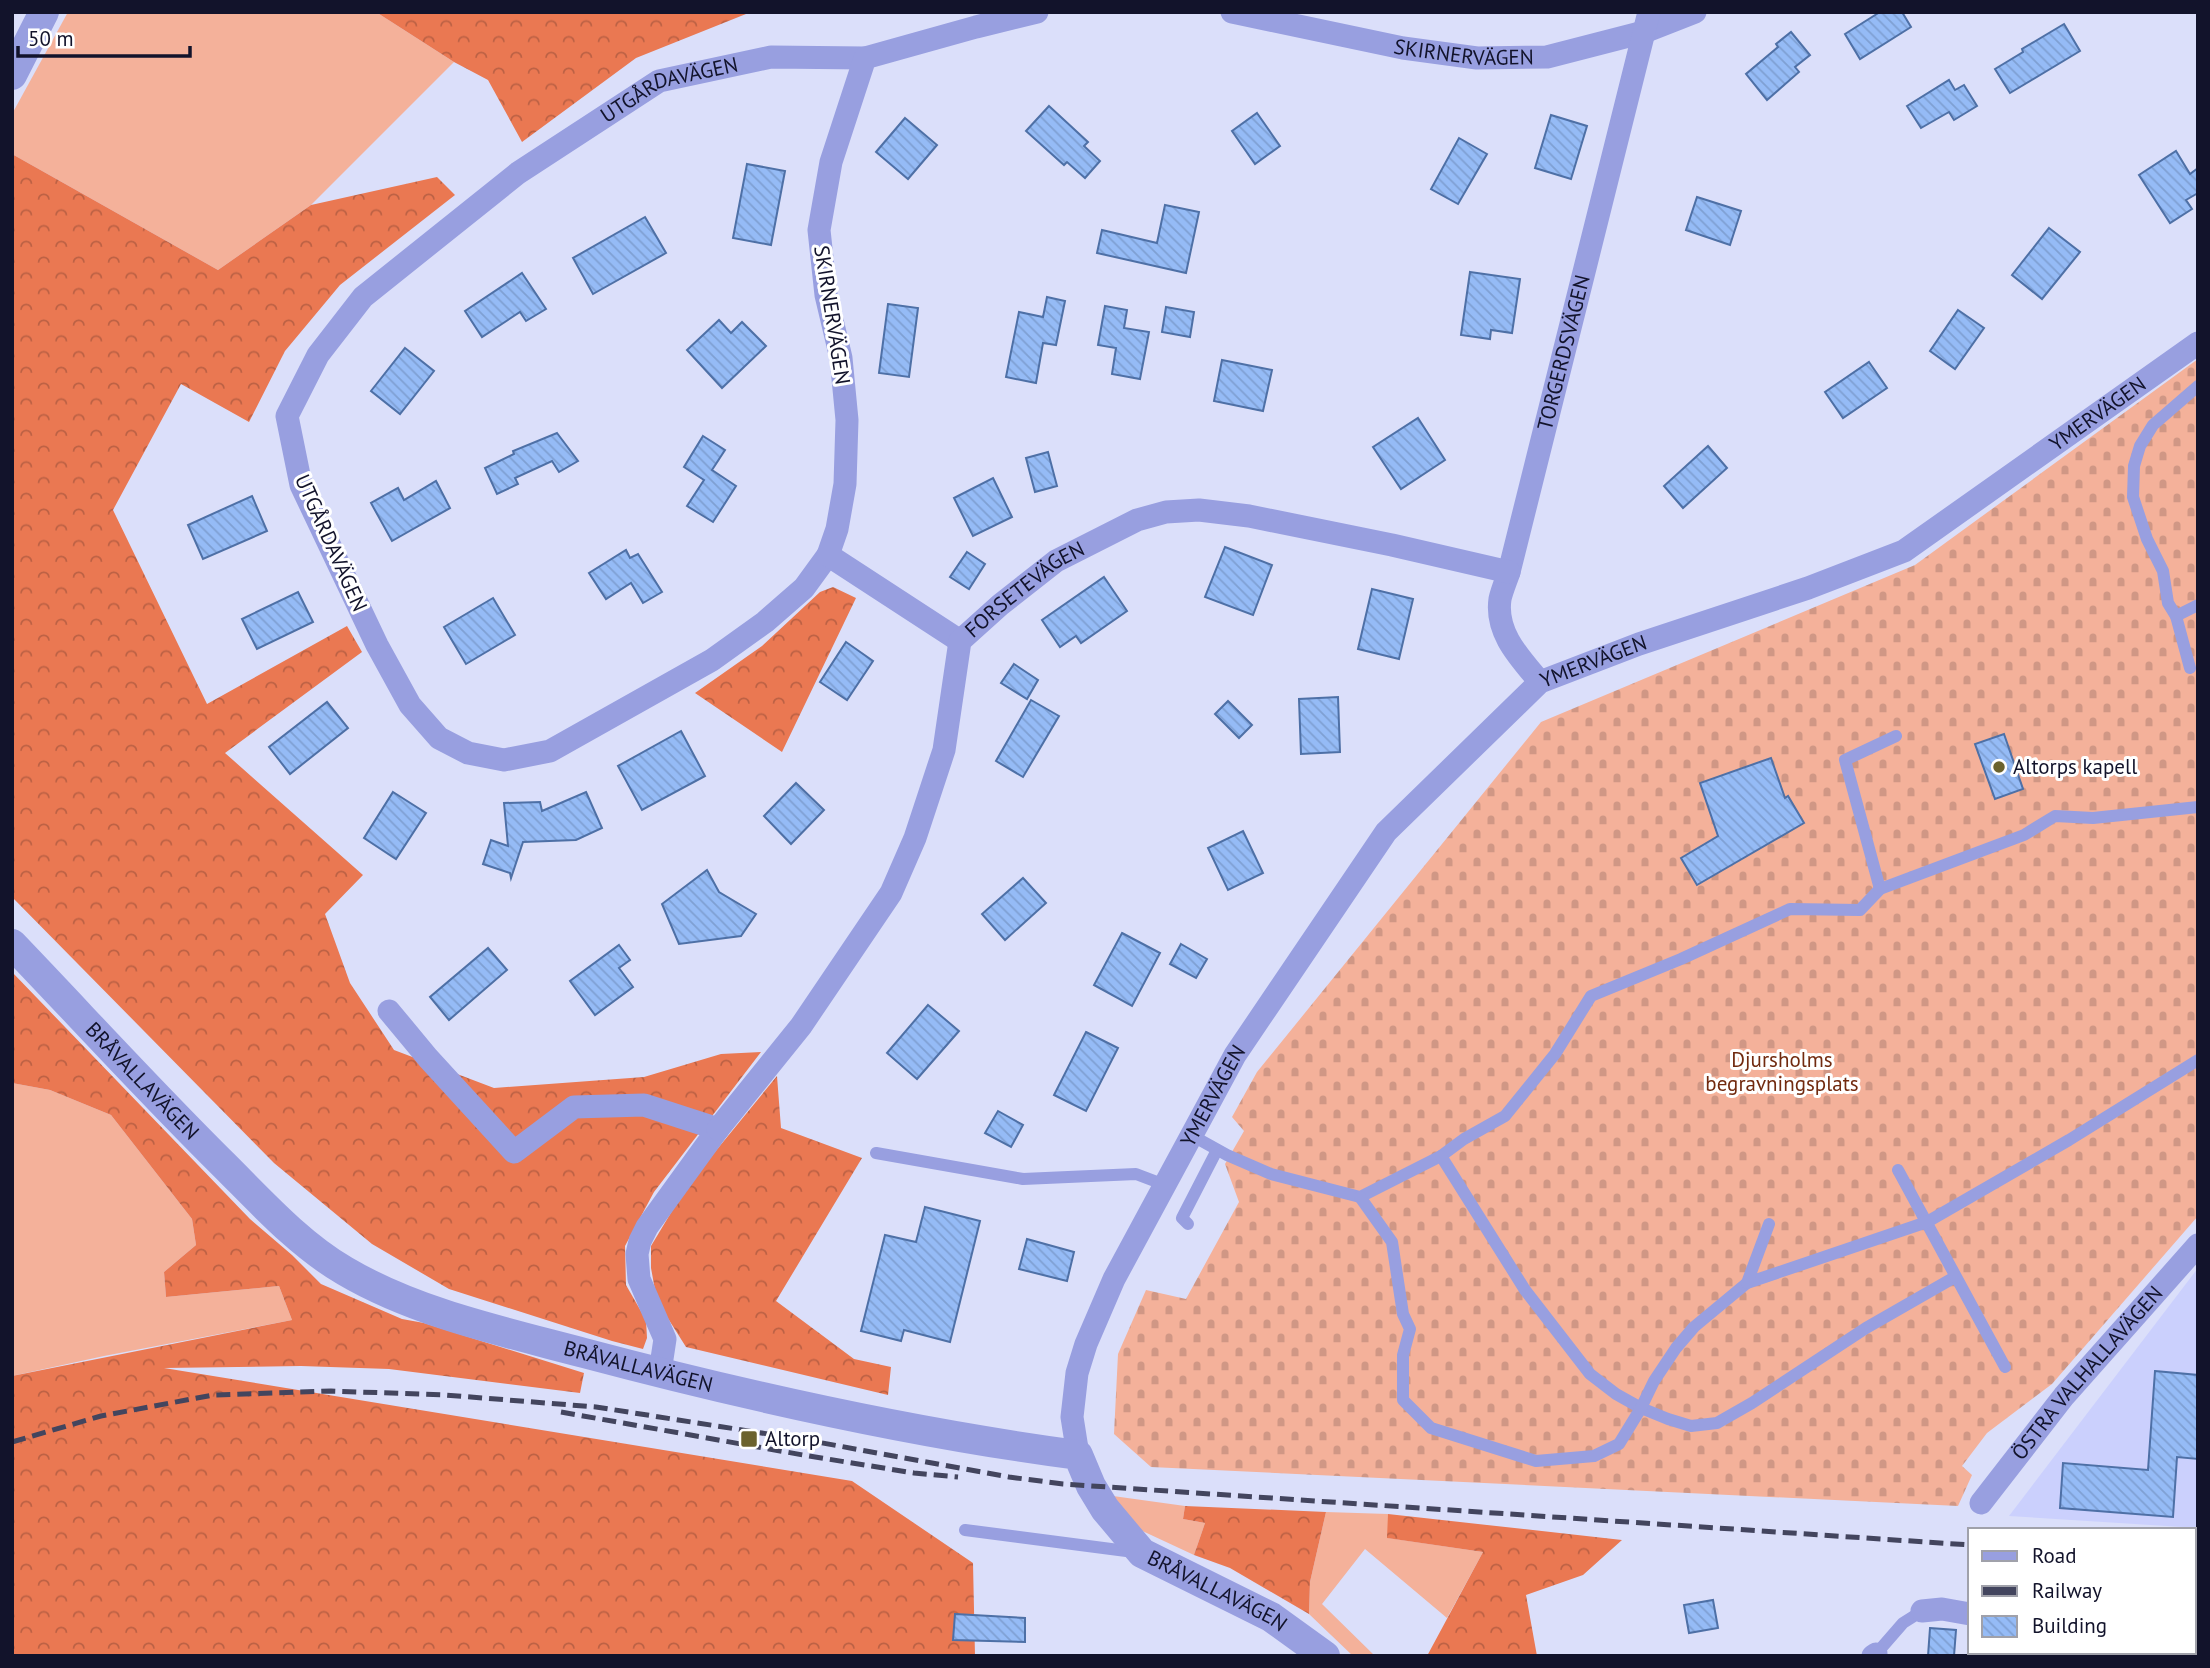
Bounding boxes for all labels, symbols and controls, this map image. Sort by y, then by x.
scale bar [18,14,189,58]
text: 50 m [28,25,74,52]
street label: SKIRNERVÄGEN [1392,32,1534,71]
street label: UTGÅRDAVÄGEN [595,50,740,129]
street label: SKIRNERVÄGEN [808,243,857,386]
street label: TORGERDSVÄGEN [1531,272,1596,433]
street label: YMERVÄGEN [2044,370,2151,457]
street label: UTGÅRDAVÄGEN [289,470,374,616]
street label: FORSETEVÄGEN [959,535,1089,643]
street label: YMERVÄGEN [1536,628,1650,694]
place label: Altorps kapell [2013,753,2137,780]
marker: Altorps kapell [1991,759,2007,775]
street label: BRÅVALLAVÄGEN [80,1016,205,1145]
street label: YMERVÄGEN [1174,1039,1251,1151]
park label: Djursholms begravningsplats [1705,1046,1859,1097]
street label: ÖSTRA VALHALLAVÄGEN [2005,1280,2168,1465]
street label: BRÅVALLAVÄGEN [561,1334,716,1398]
place label: Altorp [765,1425,820,1452]
marker: Altorp [739,1429,759,1449]
legend [1968,1528,2196,1654]
text: Road [2032,1542,2076,1569]
street label: BRÅVALLAVÄGEN [1143,1544,1293,1637]
text: Railway [2032,1577,2102,1604]
text: Building [2032,1612,2107,1639]

